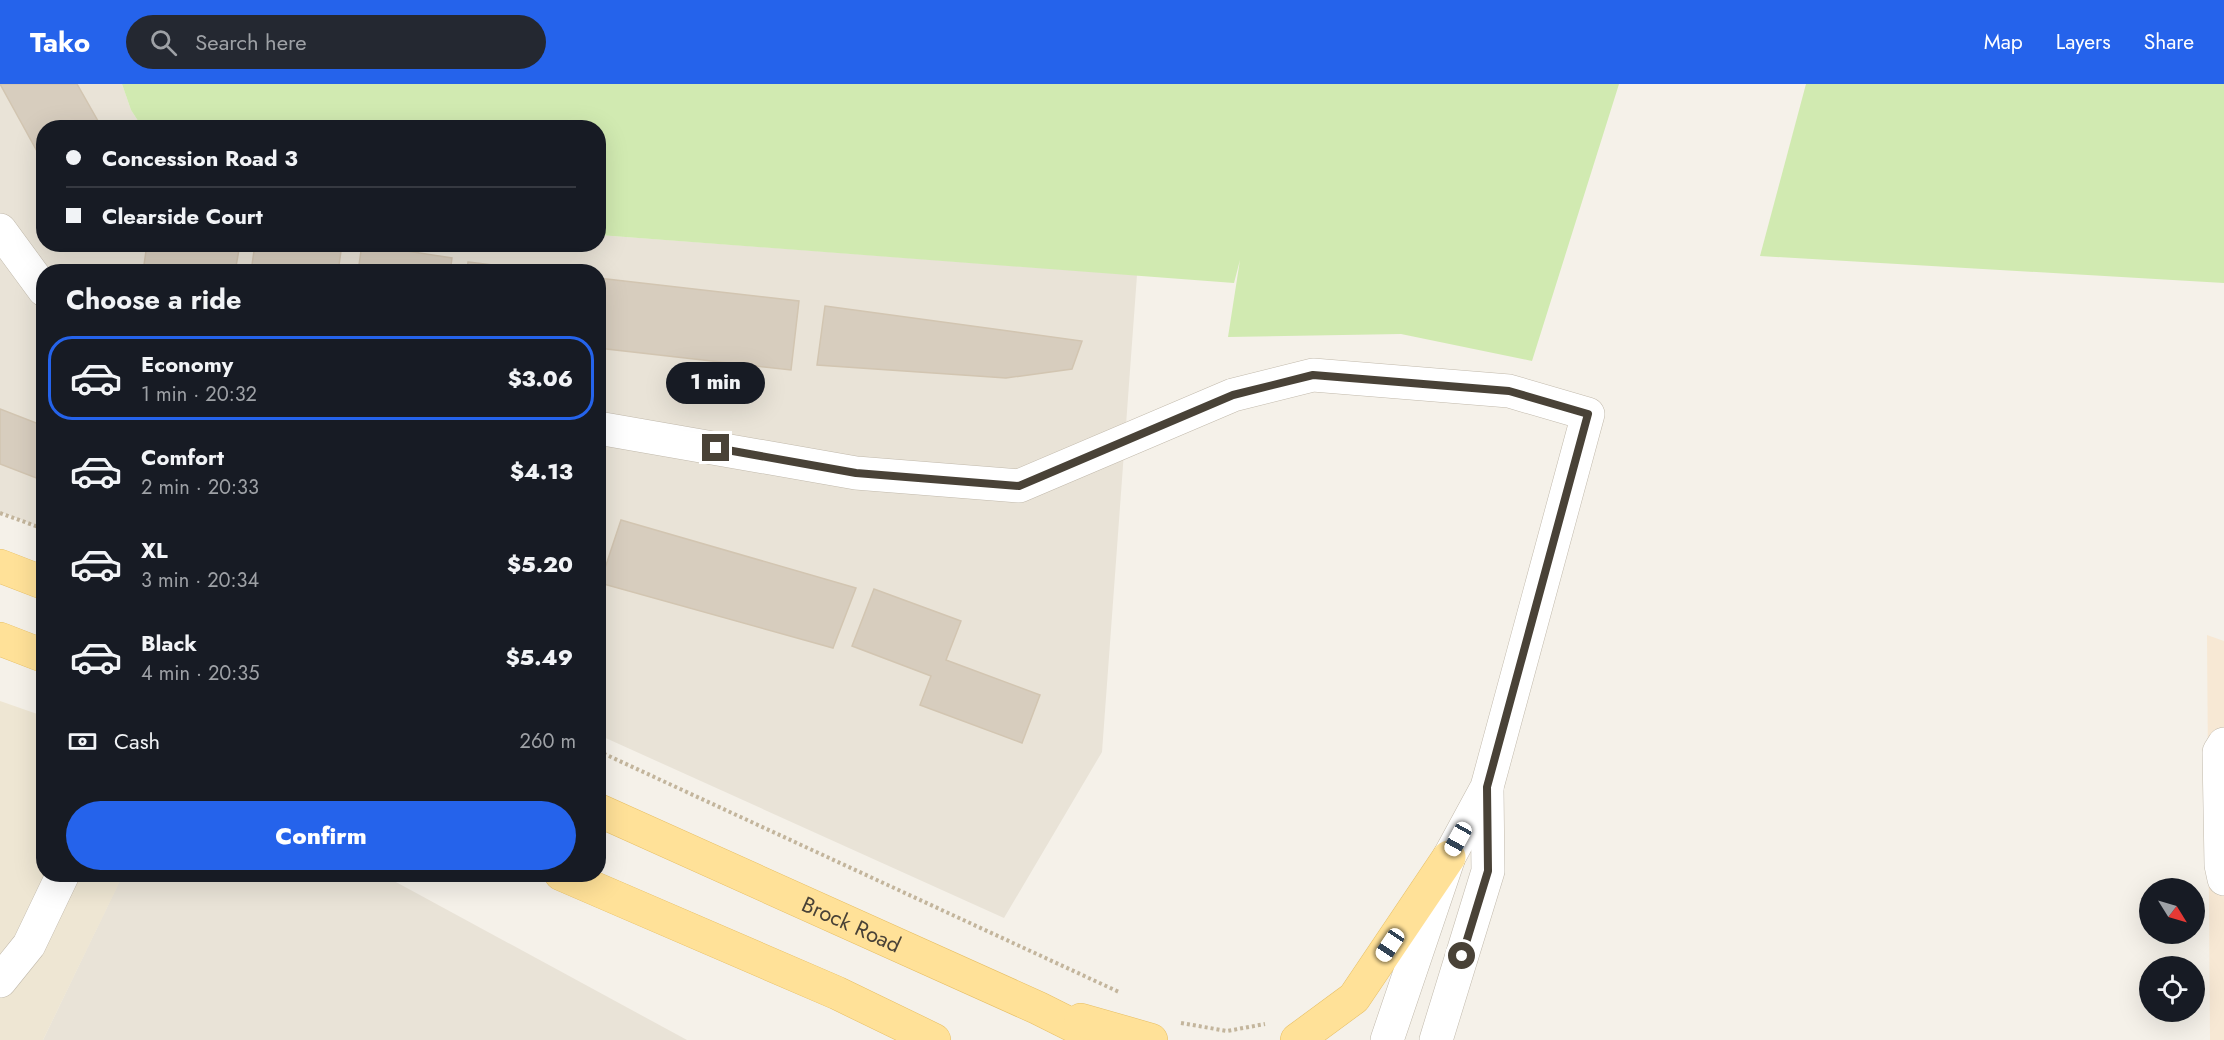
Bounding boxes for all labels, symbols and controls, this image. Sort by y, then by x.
search box [126,15,546,69]
text: Tako [30,22,90,63]
icon: search [147,26,180,59]
text: Search here [195,26,307,58]
text: Map [1984,27,2023,57]
text: Layers [2056,27,2111,57]
text: Share [2144,27,2194,57]
text: Concession Road 3 [102,142,298,174]
text: Clearside Court [102,200,263,232]
text: Choose a ride [66,280,241,319]
text: Economy [141,348,233,380]
icon: car [69,351,123,405]
callout: 1 min [666,361,766,403]
text: $3.06 [508,362,573,394]
text: 1 min [690,368,741,397]
text: 1 min · 20:32 [141,380,257,409]
route end [702,434,729,461]
text: Comfort [141,441,224,473]
icon: car [69,444,123,498]
text: $4.13 [510,455,573,487]
text: 2 min · 20:33 [141,473,259,502]
text: XL [141,534,168,566]
icon: car [69,537,123,591]
text: $5.20 [507,548,573,580]
text: 3 min · 20:34 [141,566,259,595]
text: Black [141,627,197,659]
icon: car [69,630,123,684]
text: $5.49 [506,641,573,673]
text: 4 min · 20:35 [141,659,260,688]
icon: cash [66,725,99,758]
text: Cash [114,725,160,757]
text: 260 m [520,727,576,756]
button: Confirm [66,801,576,870]
car [1441,819,1475,859]
north arrow [2139,878,2205,944]
map controls [2139,878,2205,1022]
street label: Brock Road [797,888,906,960]
car [1372,925,1408,965]
route start [1448,942,1475,969]
button: locate [2139,956,2205,1022]

